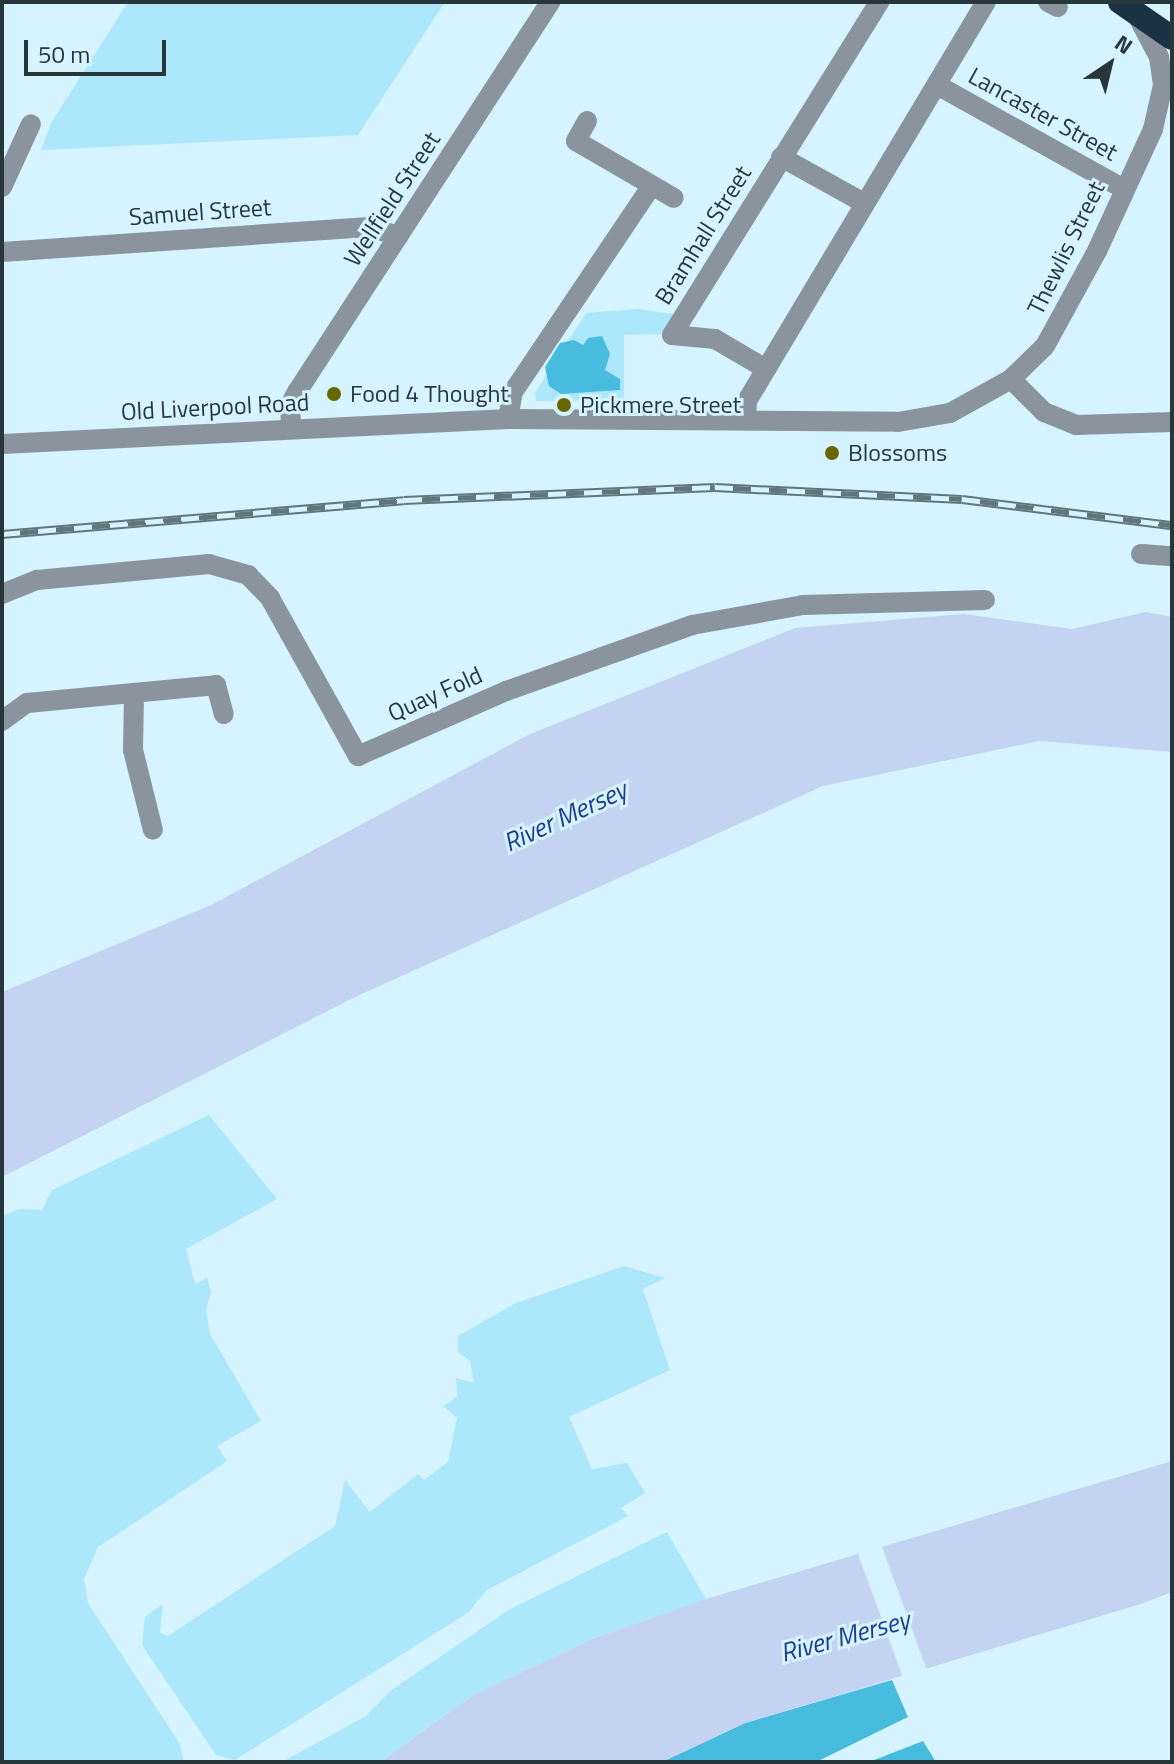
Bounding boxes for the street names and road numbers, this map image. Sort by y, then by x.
street label: Lancaster Street [963,61,1123,167]
street label: Wellfield Street [338,126,446,272]
street label: Bramhall Street [649,160,757,310]
street label: Thewlis Street [1021,177,1111,319]
street label: Samuel Street [128,193,272,231]
street label: Old Liverpool Road [120,388,310,426]
street label: Quay Fold [383,660,487,728]

